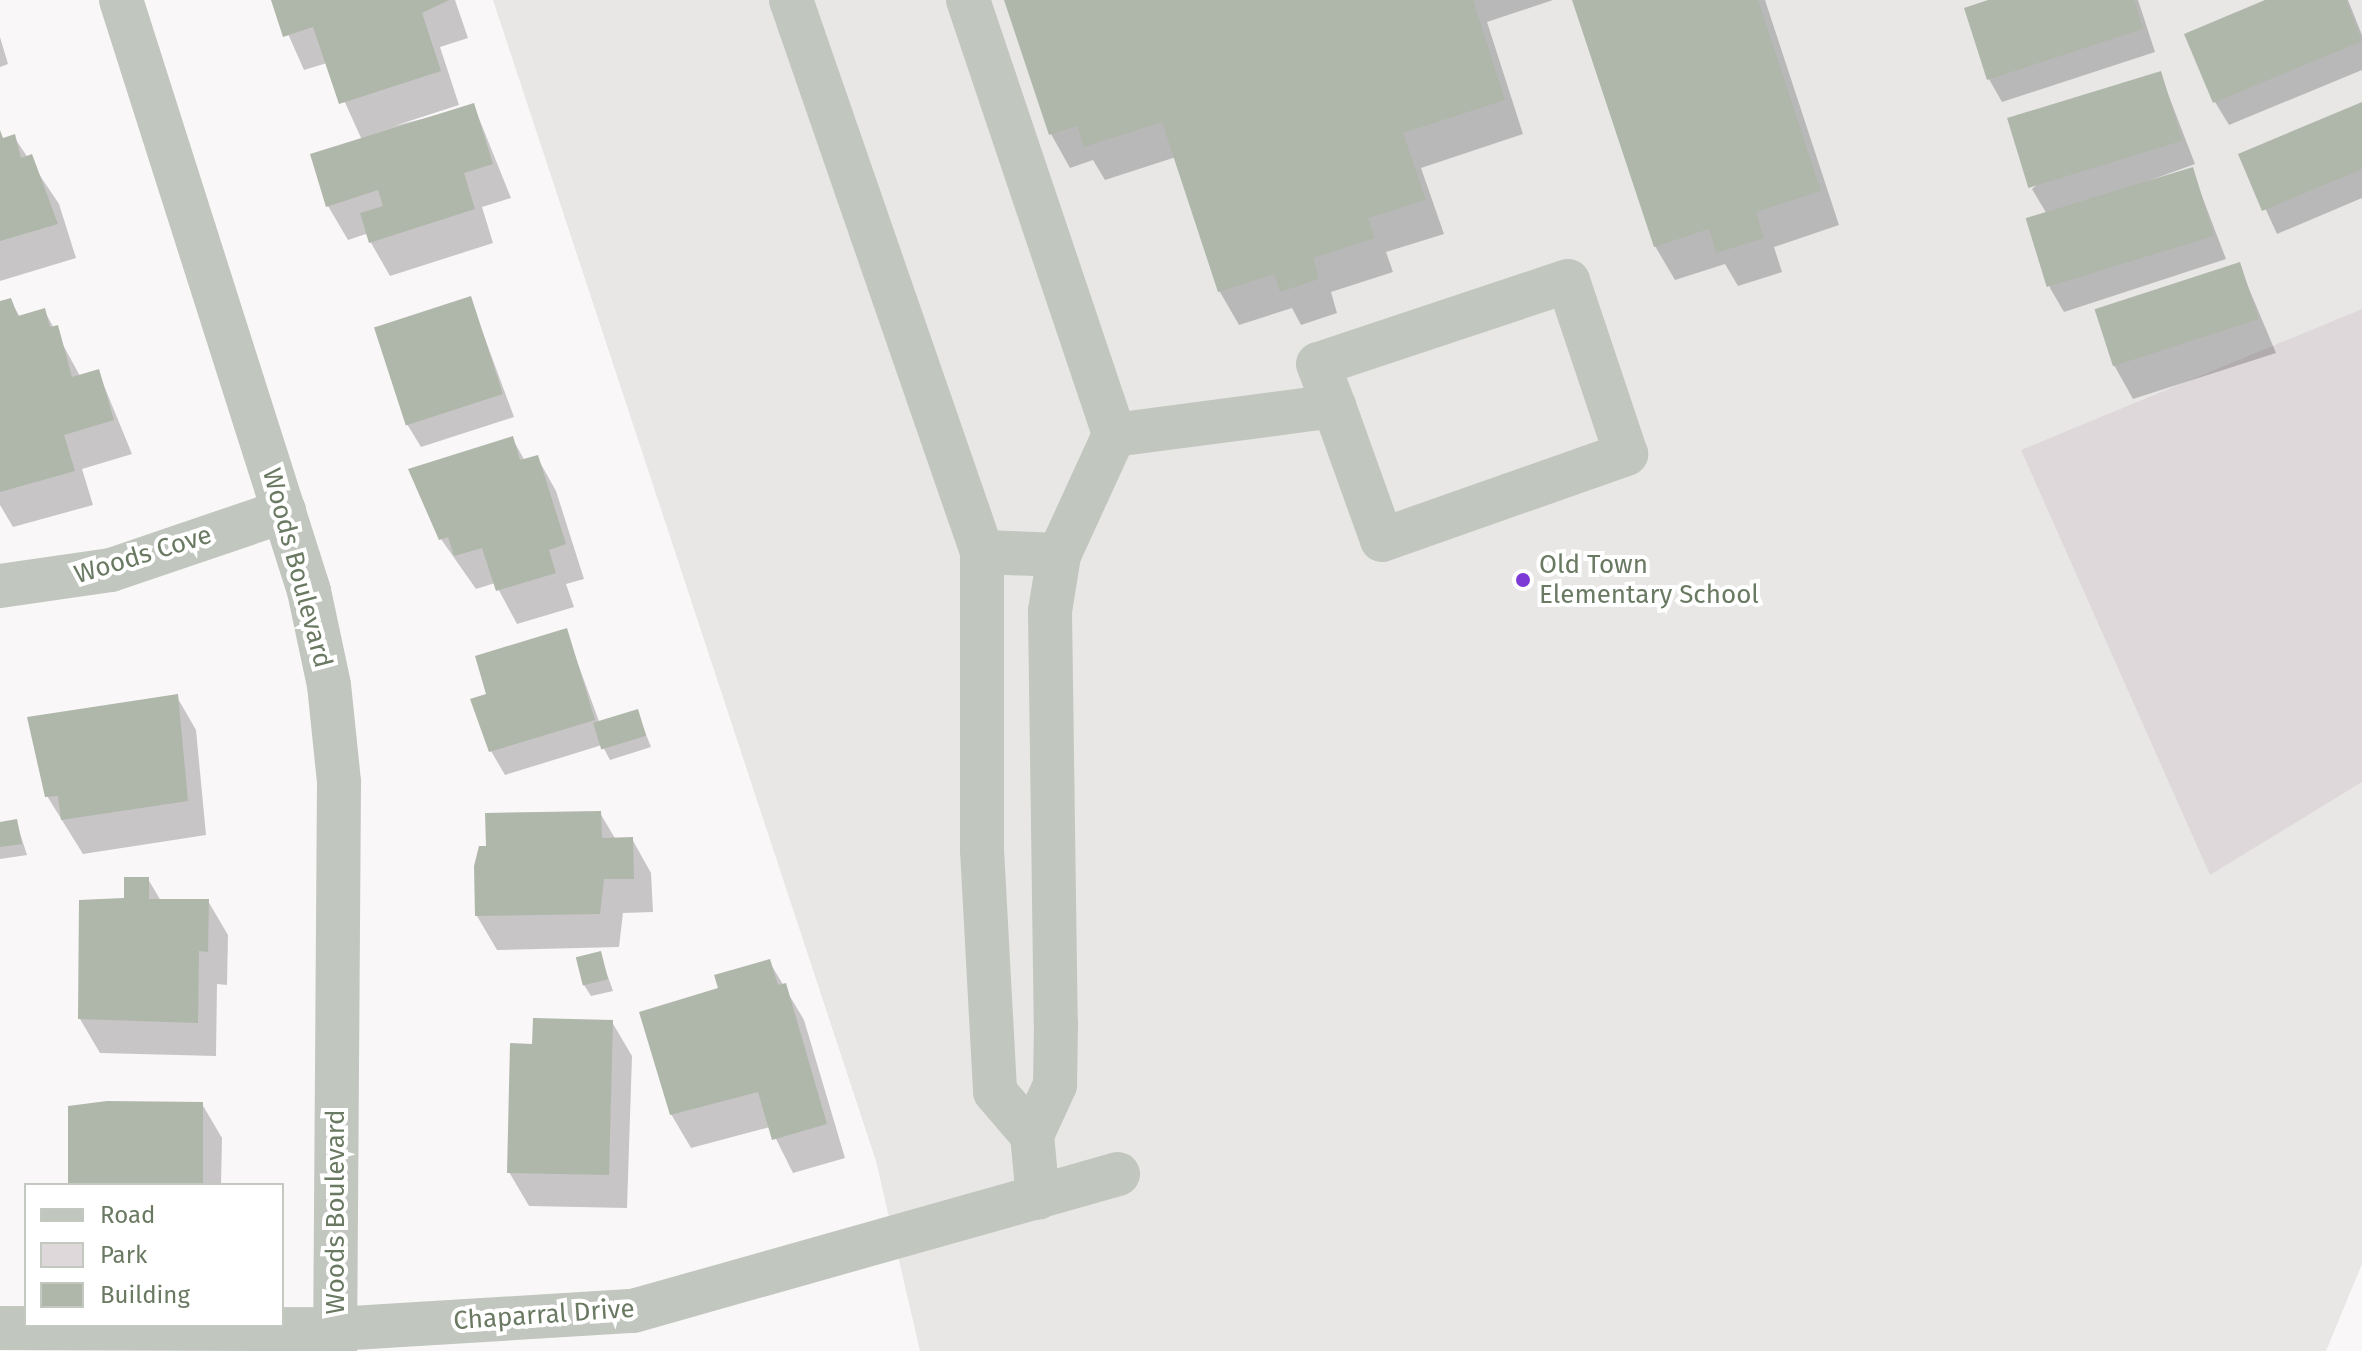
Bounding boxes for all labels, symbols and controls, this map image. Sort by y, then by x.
street label: Woods Boulevard [255,465,339,671]
street label: Woods Cove [70,519,216,591]
place label: Old Town Elementary School [1539,549,1759,610]
marker: Old Town Elementary School [1514,571,1532,589]
street label: Woods Boulevard [320,1109,352,1315]
legend [24,1183,284,1327]
text: Road [100,1201,155,1229]
text: Park [100,1241,147,1269]
text: Building [100,1281,190,1309]
street label: Chaparral Drive [452,1293,636,1337]

